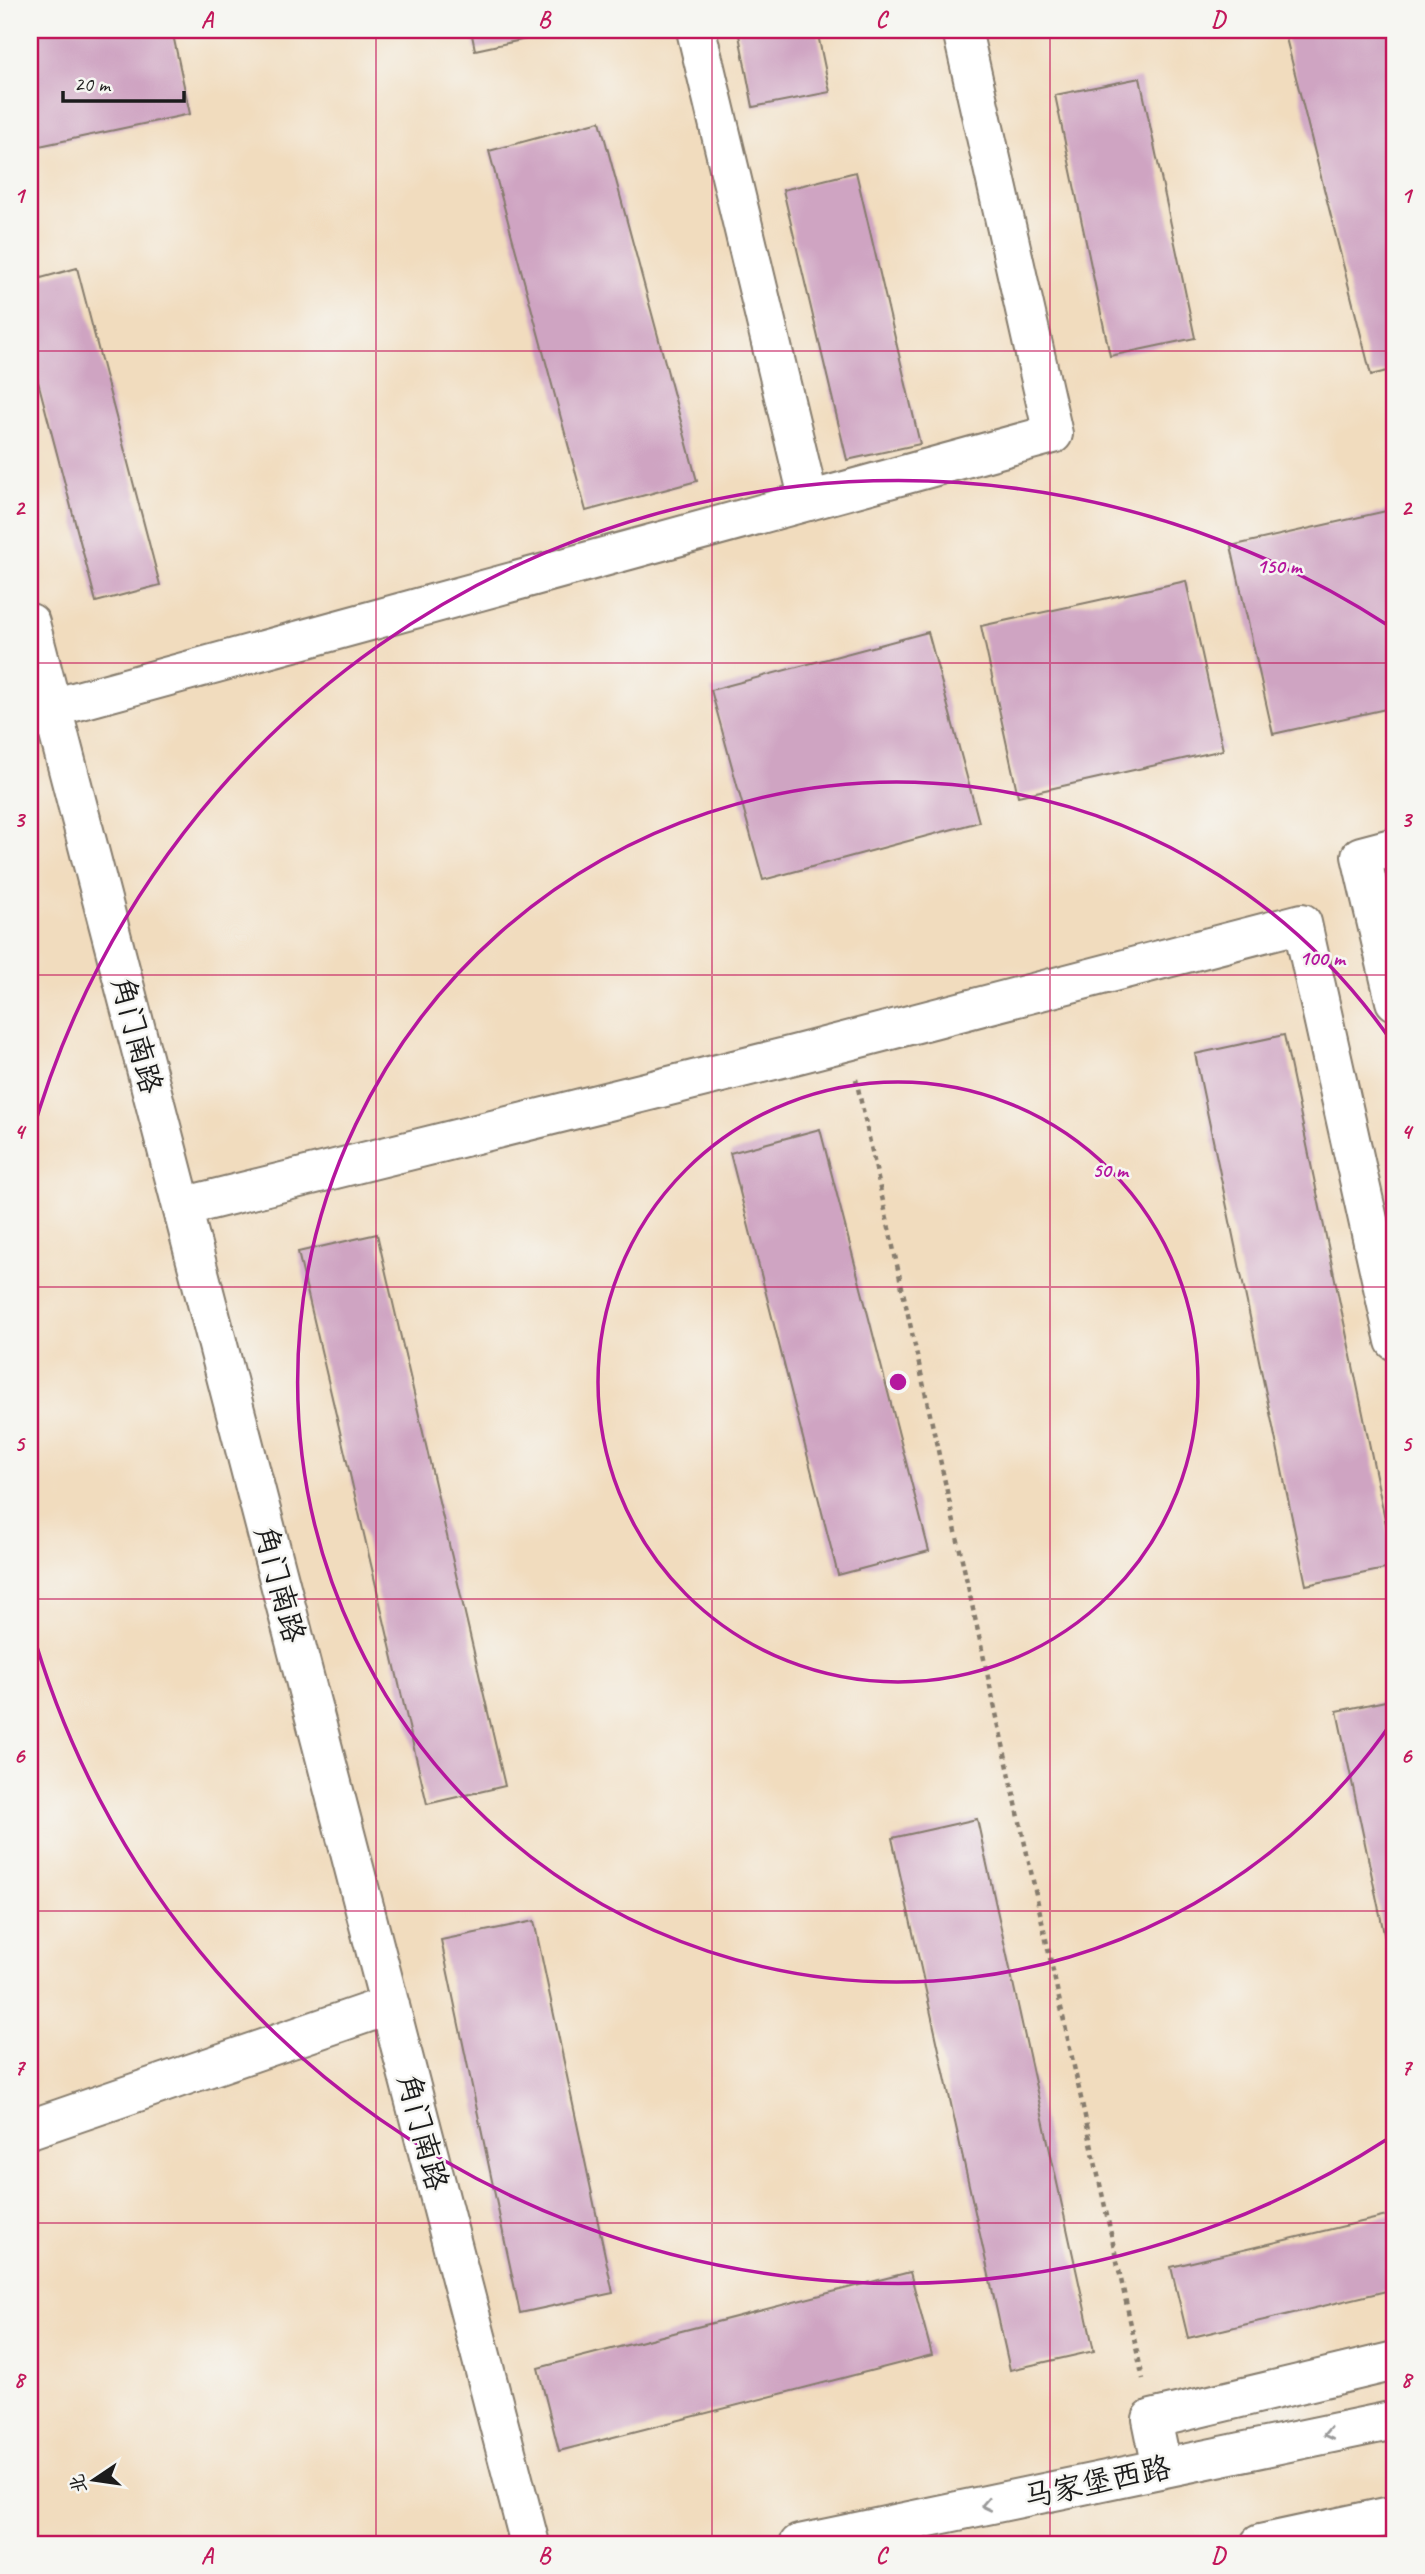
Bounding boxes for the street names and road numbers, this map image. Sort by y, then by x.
street label: 角门南路 [103,972,171,1098]
street label: 角门南路 [246,1521,314,1647]
street label: 角门南路 [389,2069,457,2195]
street label: 马家堡西路 [1020,2448,1174,2516]

